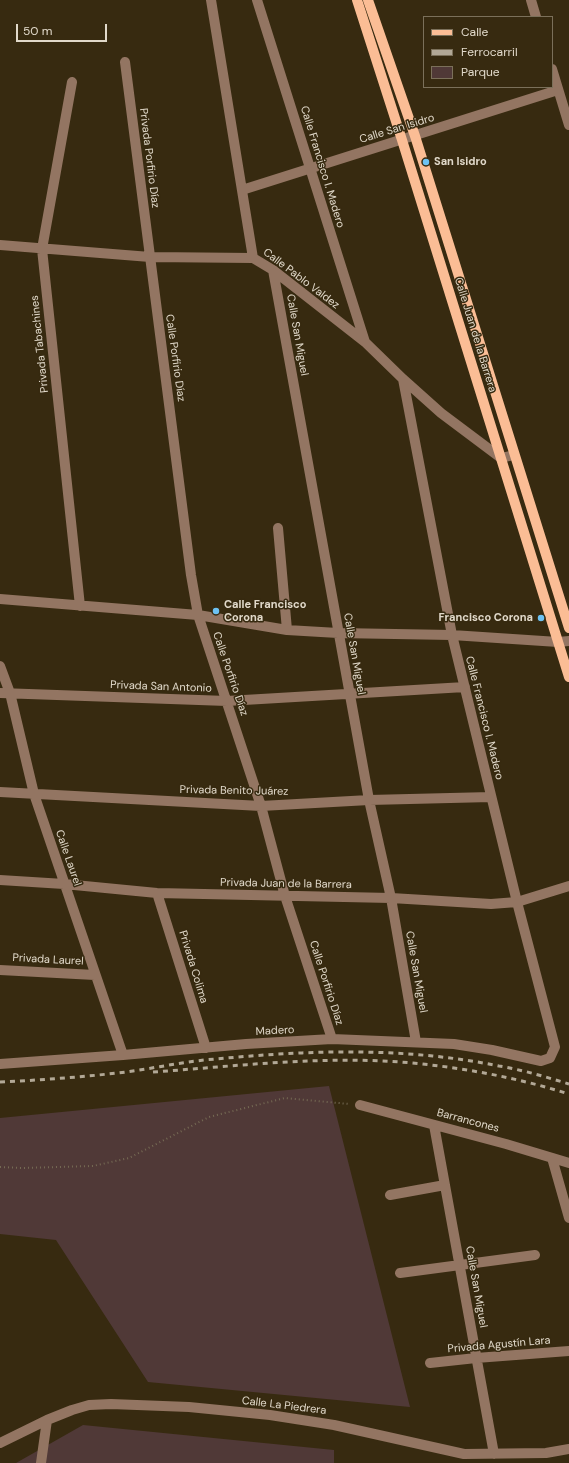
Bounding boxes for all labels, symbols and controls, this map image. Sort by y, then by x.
scale bar [18,16,109,42]
legend [423,16,553,88]
text: 50 m [23,23,52,39]
text: Calle [461,24,488,40]
text: Ferrocarril [461,44,518,60]
text: Parque [461,64,500,80]
street label: Calle Francisco I. Madero [297,104,347,230]
street label: Privada Porfirio Díaz [136,107,162,209]
street label: Calle San Isidro [358,111,436,147]
place label: San Isidro [434,155,487,169]
marker: San Isidro [421,157,431,167]
street label: Calle Pablo Valdez [260,246,342,312]
street label: Calle Juan de la Barrera [451,276,499,394]
street label: Calle San Miguel [283,293,311,377]
street label: Privada Tabachines [28,295,52,393]
street label: Calle Porfirio Díaz [162,314,188,402]
place label: Calle Francisco Corona [224,598,306,624]
marker: Calle Francisco Corona [211,606,221,616]
place label: Francisco Corona [438,611,533,625]
street label: Calle San Miguel [340,612,368,696]
marker: Francisco Corona [536,613,546,623]
street label: Calle Porfirio Díaz [209,630,251,718]
street label: Calle Francisco I. Madero [462,655,506,781]
street label: Privada San Antonio [110,679,212,695]
street label: Privada Benito Juárez [179,783,289,799]
street label: Calle Laurel [52,828,84,888]
street label: Privada Juan de la Barrera [220,876,352,892]
street label: Privada Colima [176,929,210,1005]
street label: Calle San Miguel [402,930,430,1014]
street label: Calle Porfirio Díaz [306,939,346,1027]
street label: Privada Laurel [12,952,84,968]
street label: Madero [255,1023,295,1039]
street label: Barrancones [435,1106,501,1136]
street label: Calle San Miguel [462,1245,490,1329]
street label: Privada Agustín Lara [447,1334,551,1356]
street label: Calle La Piedrera [241,1394,327,1418]

